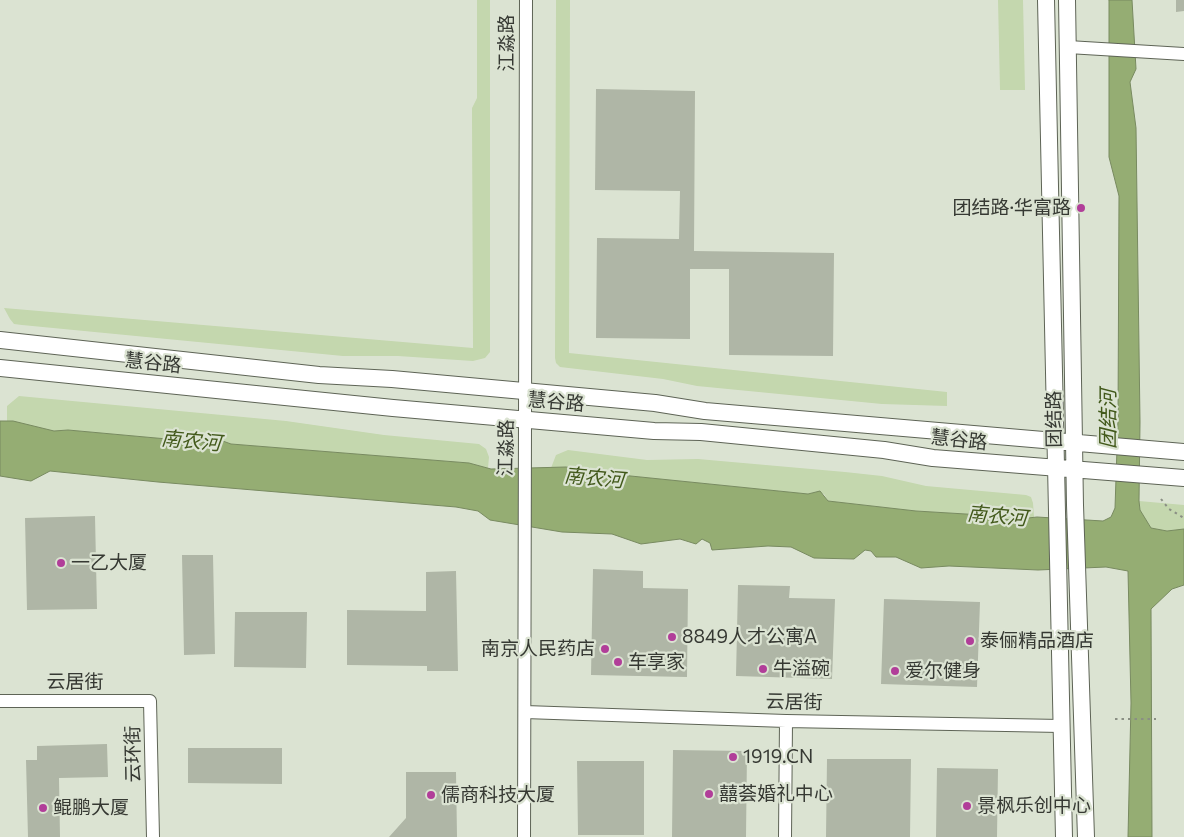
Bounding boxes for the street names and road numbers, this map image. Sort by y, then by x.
street label: 江淼路 [496,15,518,71]
street label: 慧谷路 [123,349,183,377]
street label: 慧谷路 [527,388,585,416]
street label: 团结路 [1042,390,1066,448]
street label: 江淼路 [494,419,518,477]
street label: 慧谷路 [929,426,989,454]
street label: 云居街 [47,671,103,693]
street label: 云居街 [765,690,823,714]
street label: 云环街 [121,725,145,783]

